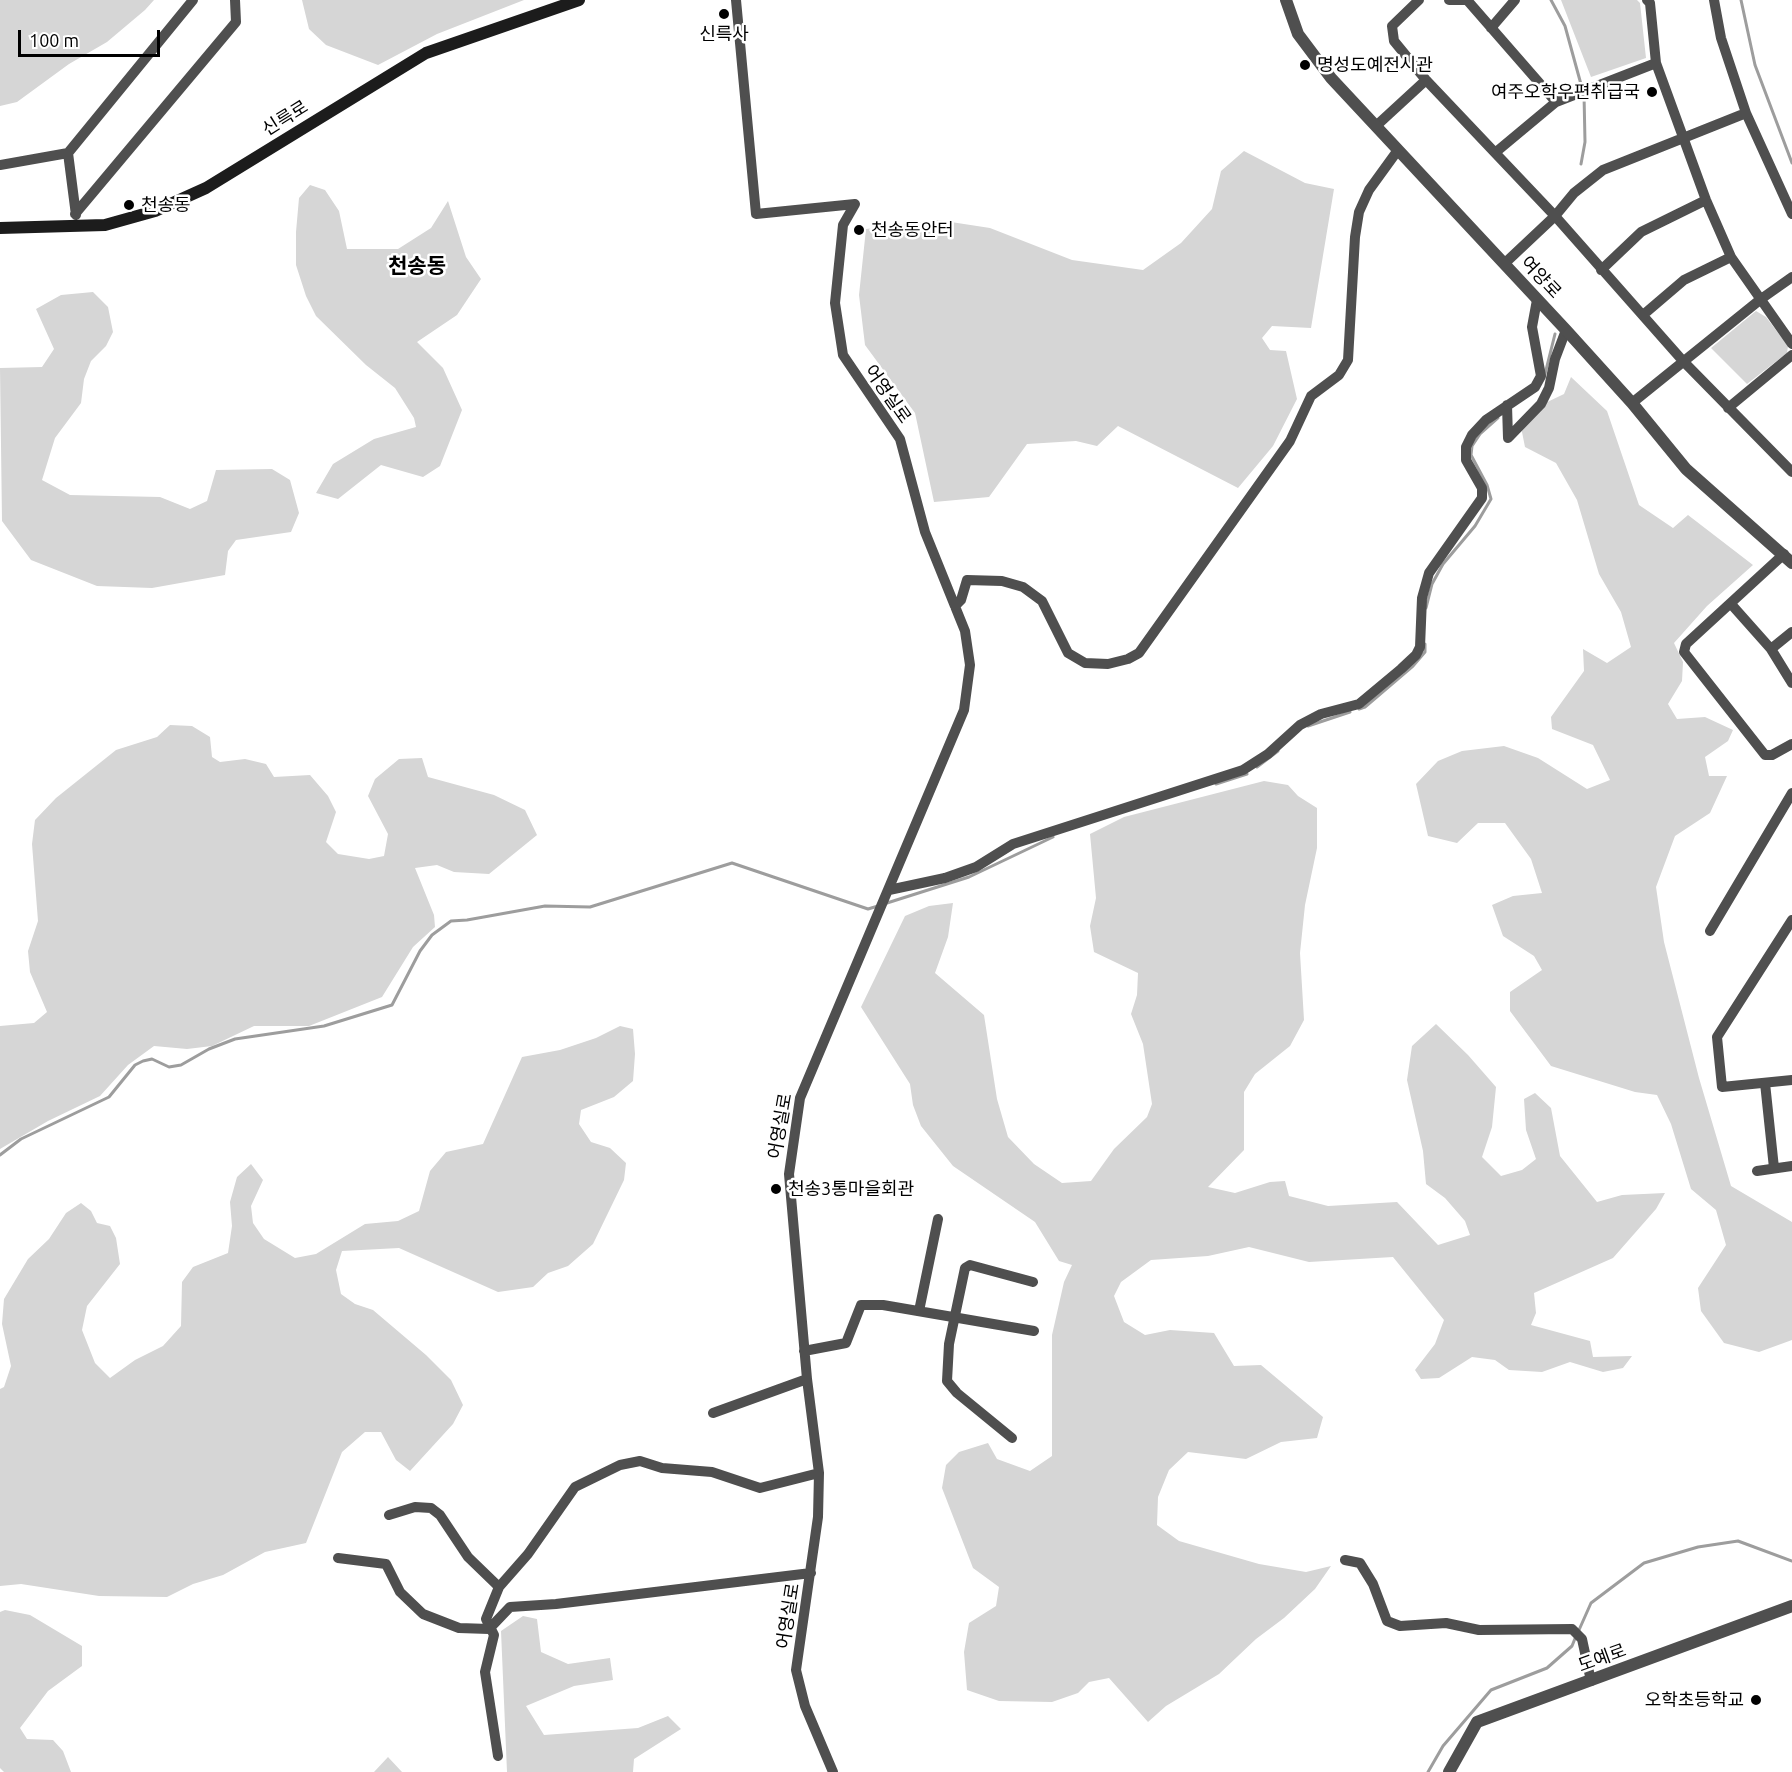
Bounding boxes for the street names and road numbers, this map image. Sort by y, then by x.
street label: 신륵로 [258,96,312,140]
street label: 여양로 [1516,251,1566,303]
street label: 어영실로 [860,361,916,427]
street label: 어영실로 [764,1092,796,1160]
street label: 어영실로 [772,1582,804,1650]
street label: 도예로 [1575,1639,1629,1677]

